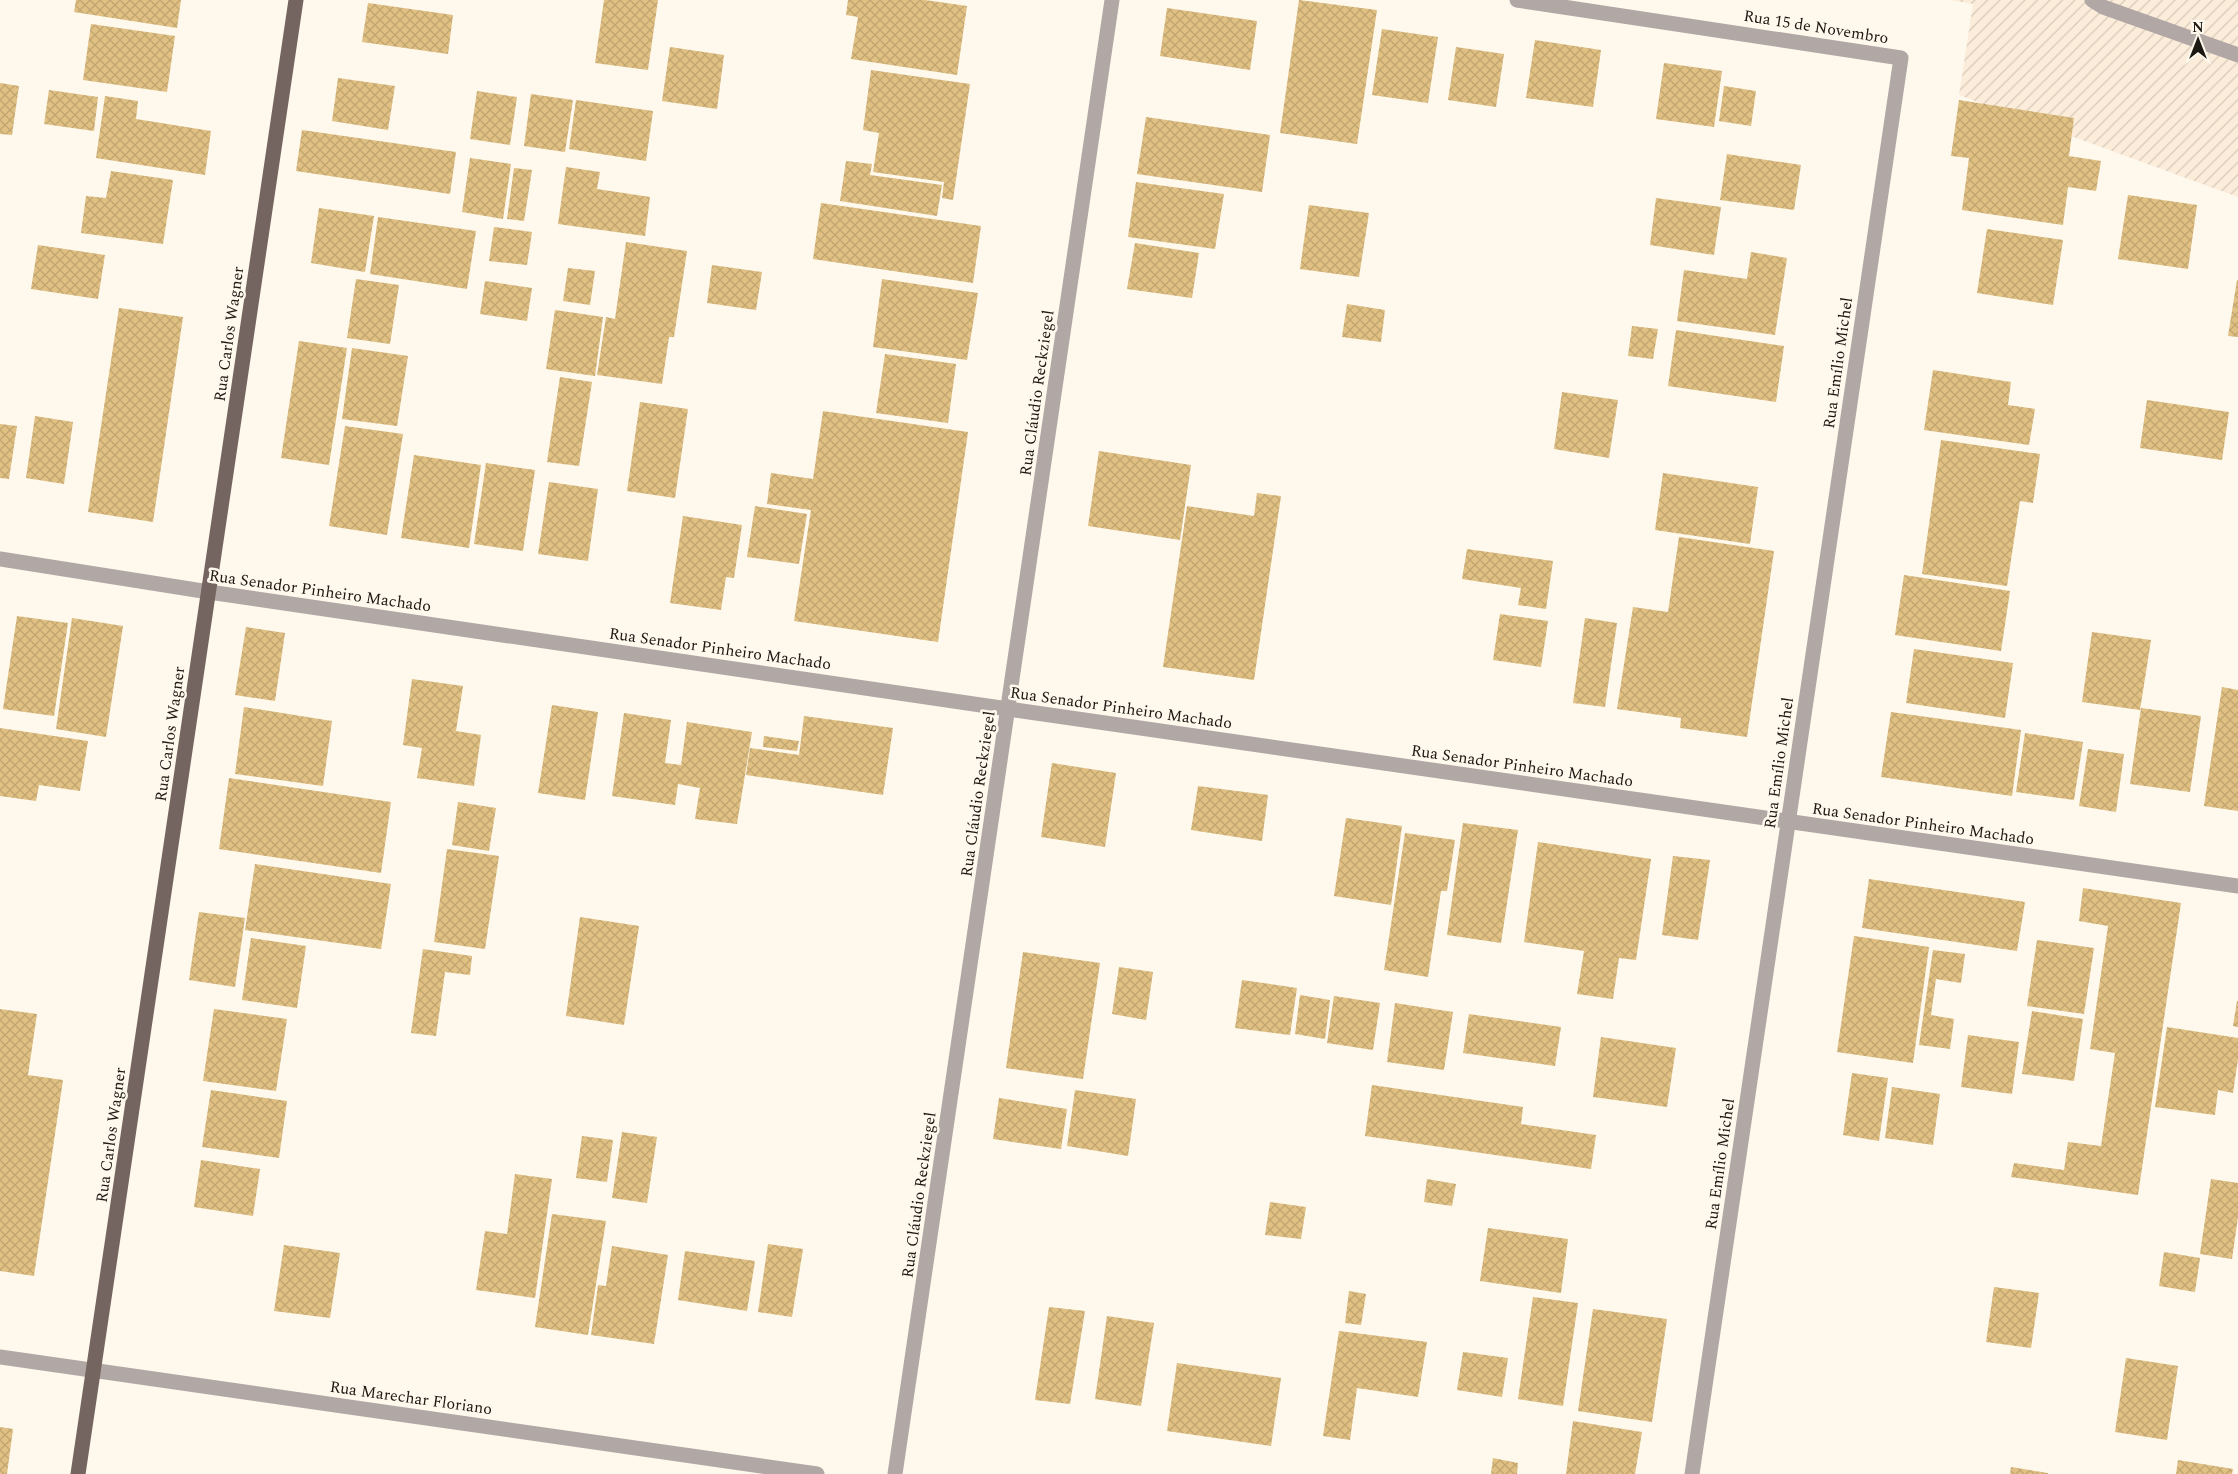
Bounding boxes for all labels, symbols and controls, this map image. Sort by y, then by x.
street label: Rua 15 de Novembro [1742,4,1890,50]
north arrow [2173,15,2223,65]
text: N [2192,17,2204,38]
street label: Rua Carlos Wagner [208,265,250,403]
street label: Rua Emílio Michel [1817,296,1859,430]
street label: Rua Cláudio Reckziegel [1013,308,1061,478]
street label: Rua Senador Pinheiro Machado [207,564,433,618]
street label: Rua Senador Pinheiro Machado [607,622,833,676]
street label: Rua Carlos Wagner [149,665,191,803]
street label: Rua Senador Pinheiro Machado [1008,681,1234,735]
street label: Rua Emílio Michel [1758,696,1800,830]
street label: Rua Cláudio Reckziegel [954,709,1002,879]
street label: Rua Senador Pinheiro Machado [1409,739,1635,793]
street label: Rua Senador Pinheiro Machado [1810,797,2036,851]
street label: Rua Carlos Wagner [90,1066,132,1204]
street label: Rua Emílio Michel [1699,1097,1741,1231]
street label: Rua Cláudio Reckziegel [895,1110,943,1280]
street label: Rua Marechar Floriano [328,1375,494,1421]

